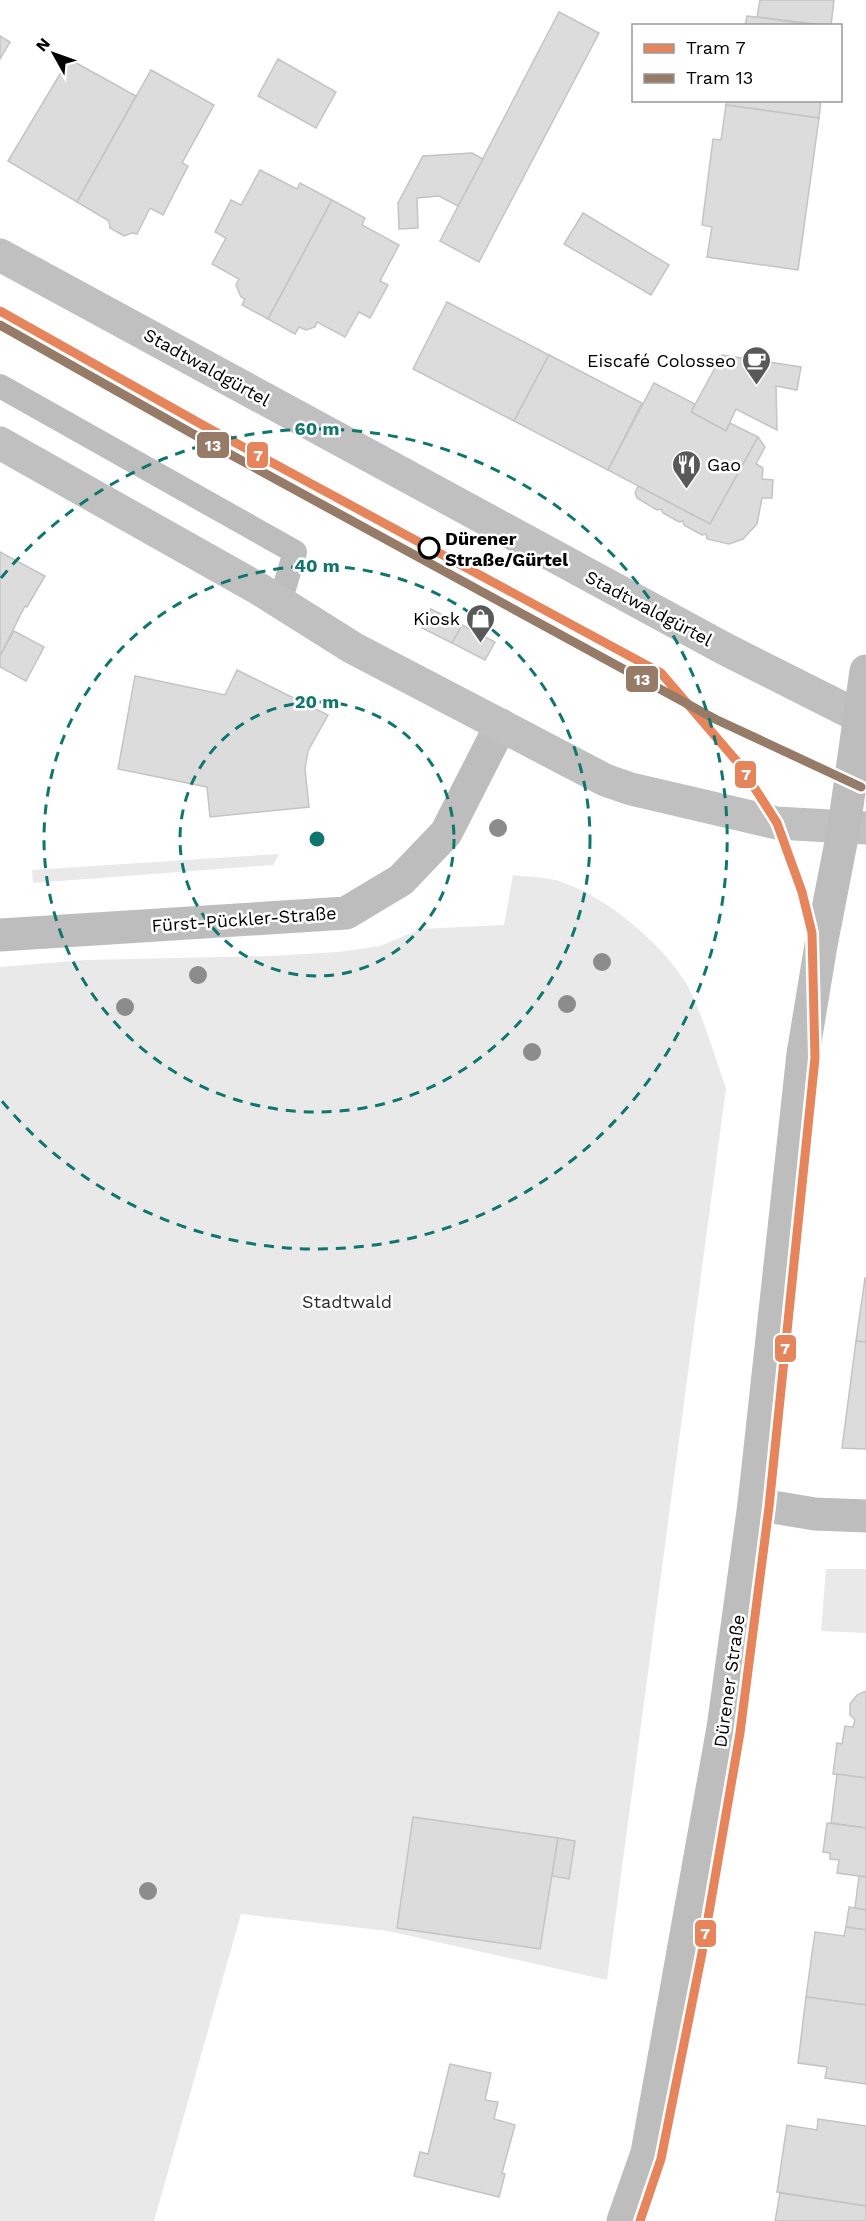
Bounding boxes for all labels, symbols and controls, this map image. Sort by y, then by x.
north arrow [24,24,84,84]
legend [632,24,842,102]
text: N [32,34,54,55]
text: Tram 7 [686,37,746,58]
text: Tram 13 [686,67,753,88]
street label: Stadtwaldgürtel [140,324,274,411]
cafe icon: Eiscafé Colosseo [741,344,773,386]
place label: Eiscafé Colosseo [587,350,736,371]
text: 60 m [295,418,339,439]
line badge: 13 [196,431,230,459]
text: 13 [205,436,221,455]
line badge: 7 [246,441,269,469]
text: 7 [253,446,263,465]
restaurant icon: Gao [670,448,702,490]
place label: Gao [707,454,741,475]
place label: Dürener Straße/Gürtel [445,528,568,570]
marker: Dürener Straße/Gürtel [418,537,440,559]
text: 40 m [294,555,340,576]
street label: Stadtwaldgürtel [582,566,717,651]
shop icon: Kiosk [465,602,497,644]
place label: Kiosk [413,608,460,629]
line badge: 13 [625,665,659,693]
text: 13 [634,670,650,689]
text: 20 m [295,691,339,712]
line badge: 7 [734,760,757,789]
text: 7 [741,765,751,784]
centre of rings [307,829,327,849]
street label: Fürst-Pückler-Straße [151,902,337,936]
park label: Stadtwald [302,1291,392,1312]
line badge: 7 [774,1334,797,1363]
text: 7 [780,1339,790,1358]
street label: Dürener Straße [709,1613,749,1749]
line badge: 7 [694,1919,717,1948]
text: 7 [700,1924,710,1943]

